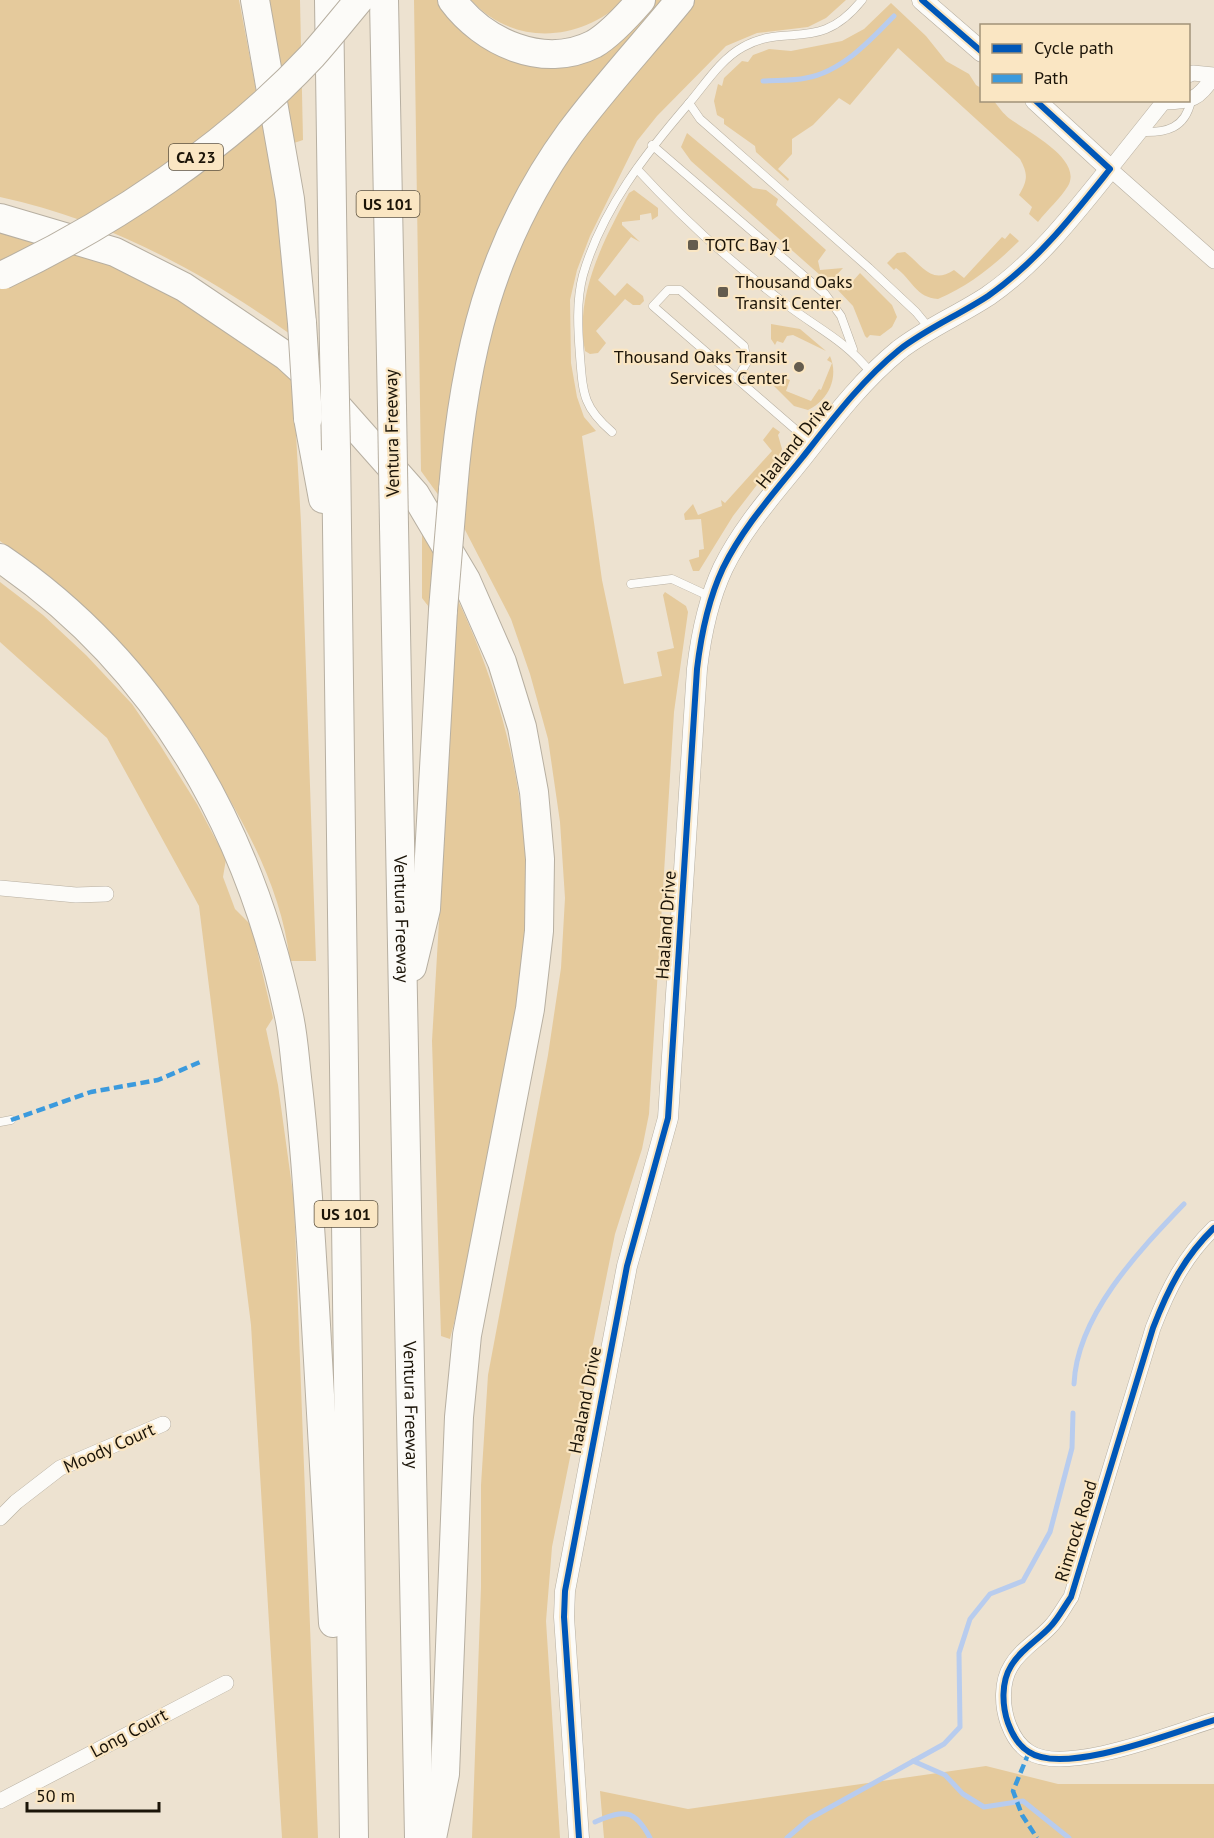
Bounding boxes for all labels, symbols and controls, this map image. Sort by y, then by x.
legend [980,24,1190,102]
text: Cycle path [1034,36,1114,59]
text: Path [1034,66,1068,89]
road number: CA 23 [169,144,223,170]
road number: US 101 [356,191,420,217]
place label: TOTC Bay 1 [705,233,791,256]
marker: TOTC Bay 1 [686,238,700,252]
place label: Thousand Oaks Transit Center [735,270,852,314]
marker: Thousand Oaks Transit Center [716,285,730,299]
place label: Thousand Oaks Transit Services Center [614,345,787,389]
marker: Thousand Oaks Transit Services Center [792,360,806,374]
street label: Ventura Freeway [379,368,404,498]
street label: Haaland Drive [750,394,837,493]
street label: Ventura Freeway [389,854,415,984]
street label: Haaland Drive [650,870,681,980]
road number: US 101 [314,1201,378,1227]
street label: Ventura Freeway [399,1340,424,1470]
street label: Haaland Drive [563,1344,606,1456]
street label: Moody Court [60,1417,158,1478]
street label: Rimrock Road [1049,1477,1102,1584]
street label: Long Court [86,1703,171,1762]
scale bar [27,1775,159,1813]
text: 50 m [36,1784,75,1807]

